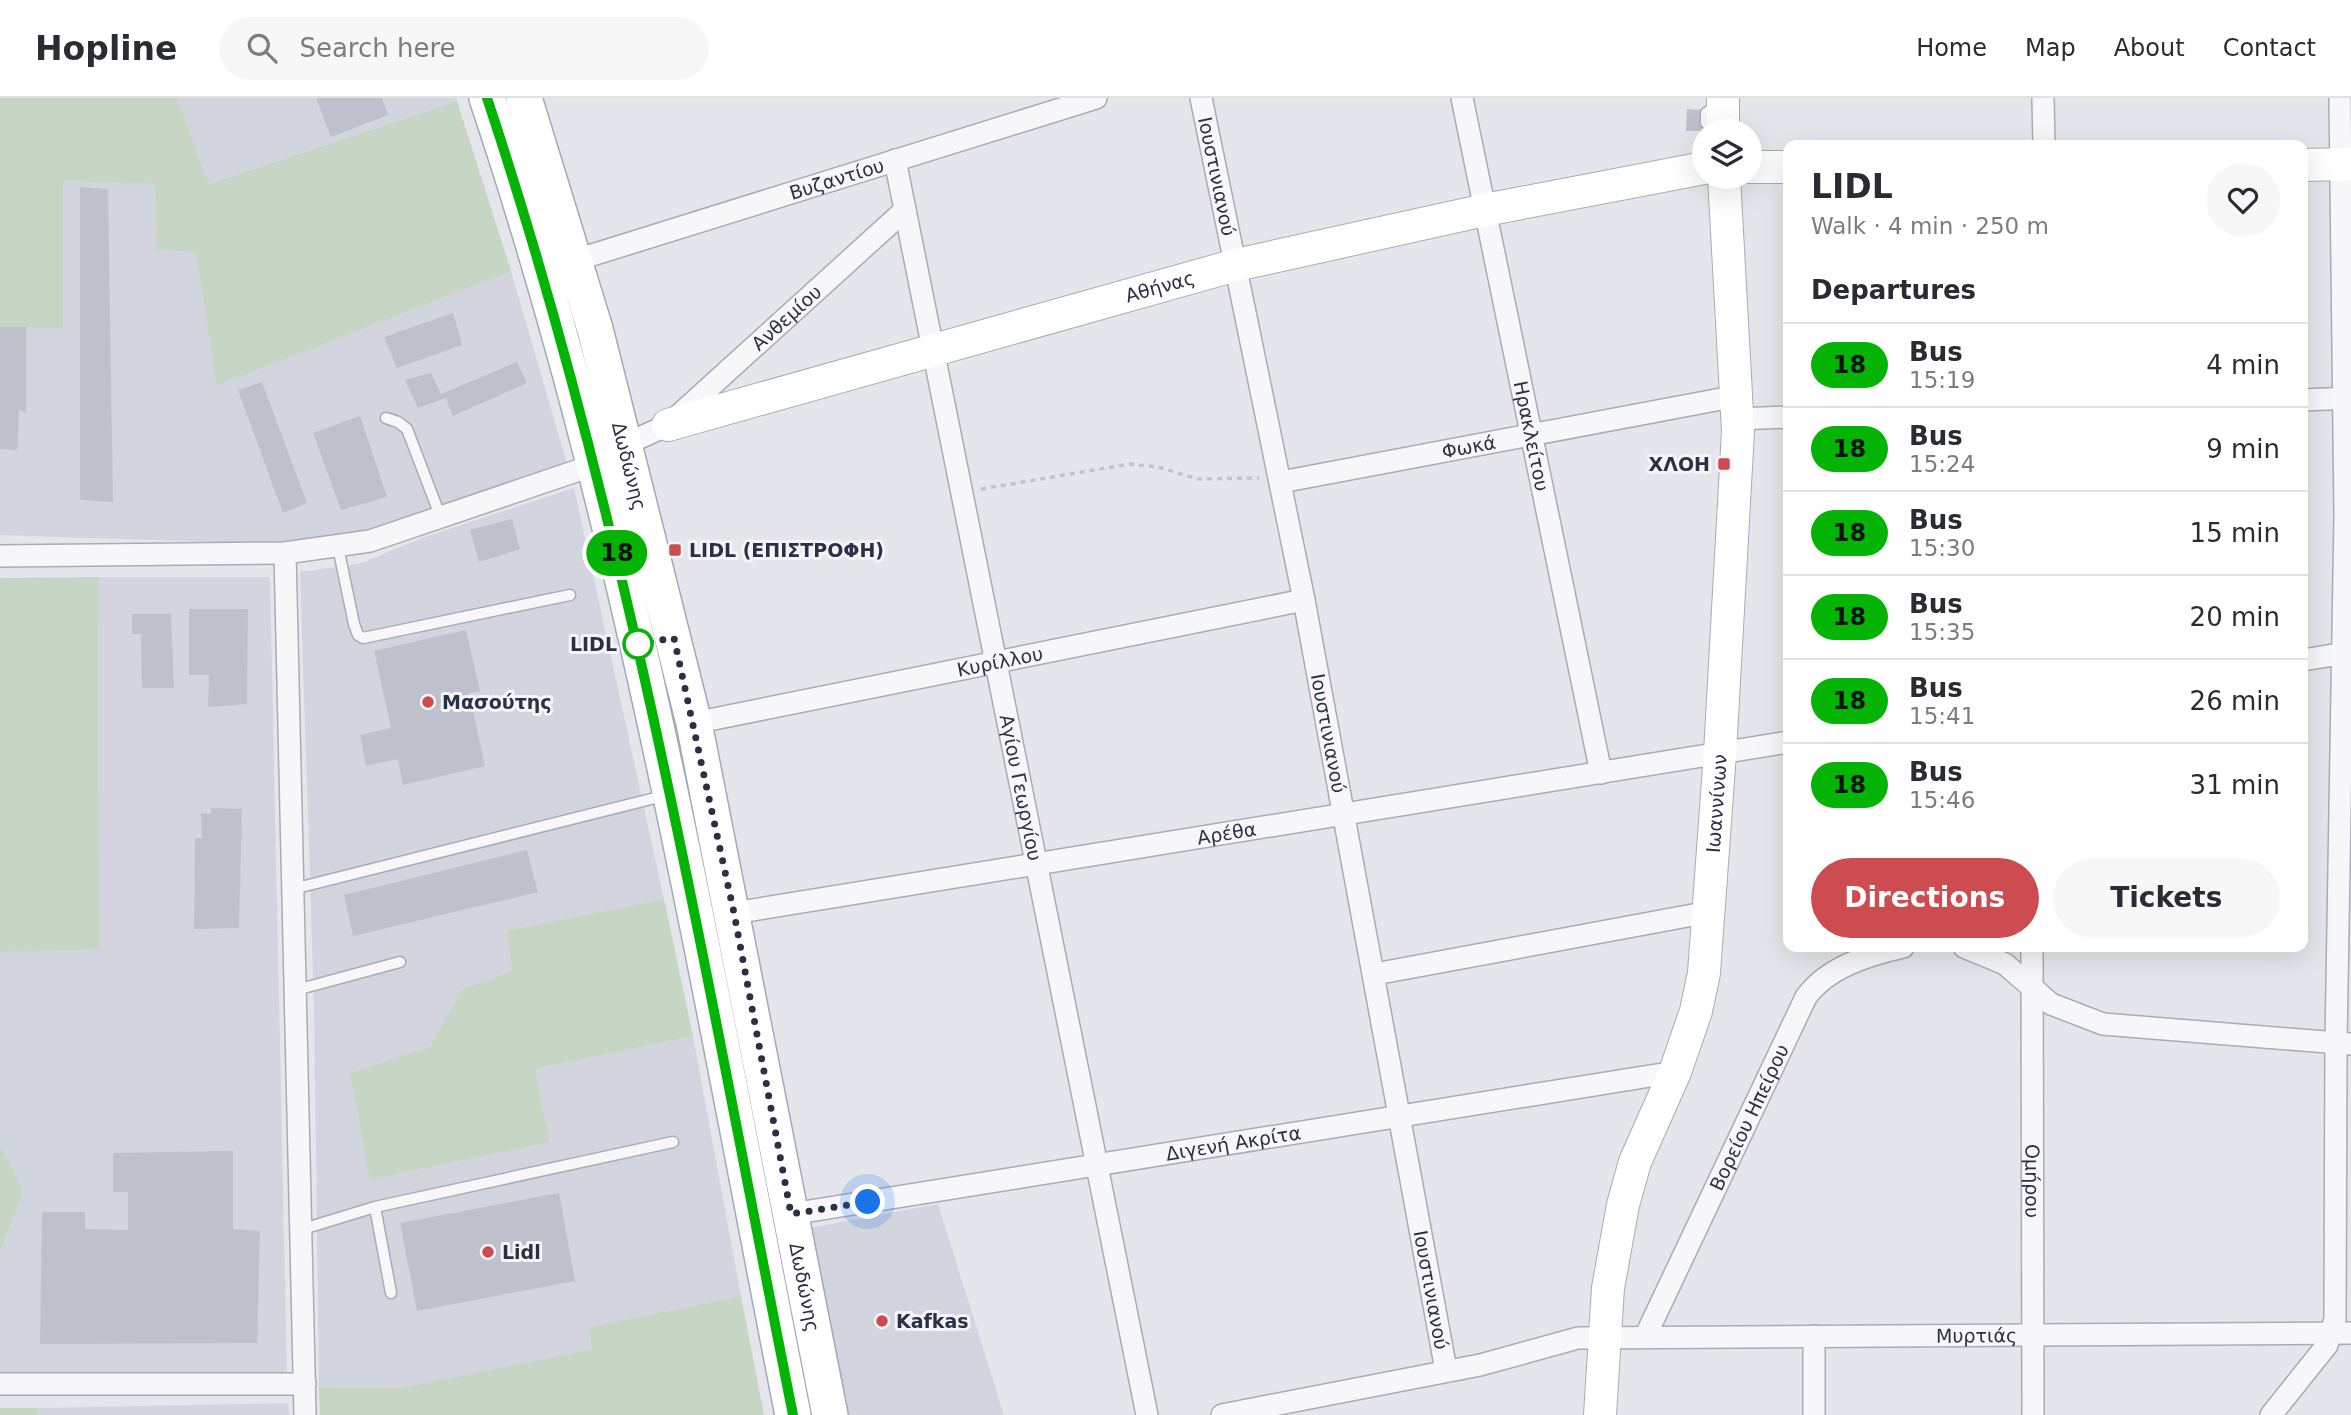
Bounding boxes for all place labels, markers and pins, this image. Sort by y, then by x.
place label: ΧΛΟΗ [1649,453,1710,475]
marker: ΧΛΟΗ [1716,456,1732,472]
place label: LIDL (ΕΠΙΣΤΡΟΦΗ) [689,539,884,561]
marker: LIDL (ΕΠΙΣΤΡΟΦΗ) [667,542,683,558]
marker: LIDL [623,629,653,659]
place label: LIDL [570,633,617,655]
place label: Μασούτης [442,691,552,713]
marker: Μασούτης [420,694,436,710]
place label: Lidl [502,1241,541,1263]
marker: Lidl [480,1244,496,1260]
place label: Kafkas [896,1310,969,1332]
marker: Kafkas [874,1313,890,1329]

